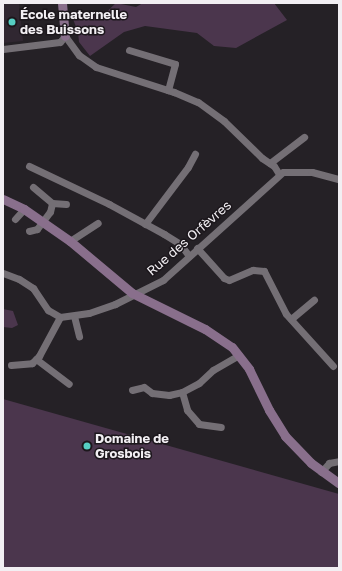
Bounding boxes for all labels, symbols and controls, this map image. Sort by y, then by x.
place label: École maternelle des Buissons [20,7,127,38]
marker: École maternelle des Buissons [7,17,17,27]
street label: Rue des Orfèvres [144,197,234,279]
place label: Domaine de Grosbois [95,431,169,462]
marker: Domaine de Grosbois [82,441,92,451]

